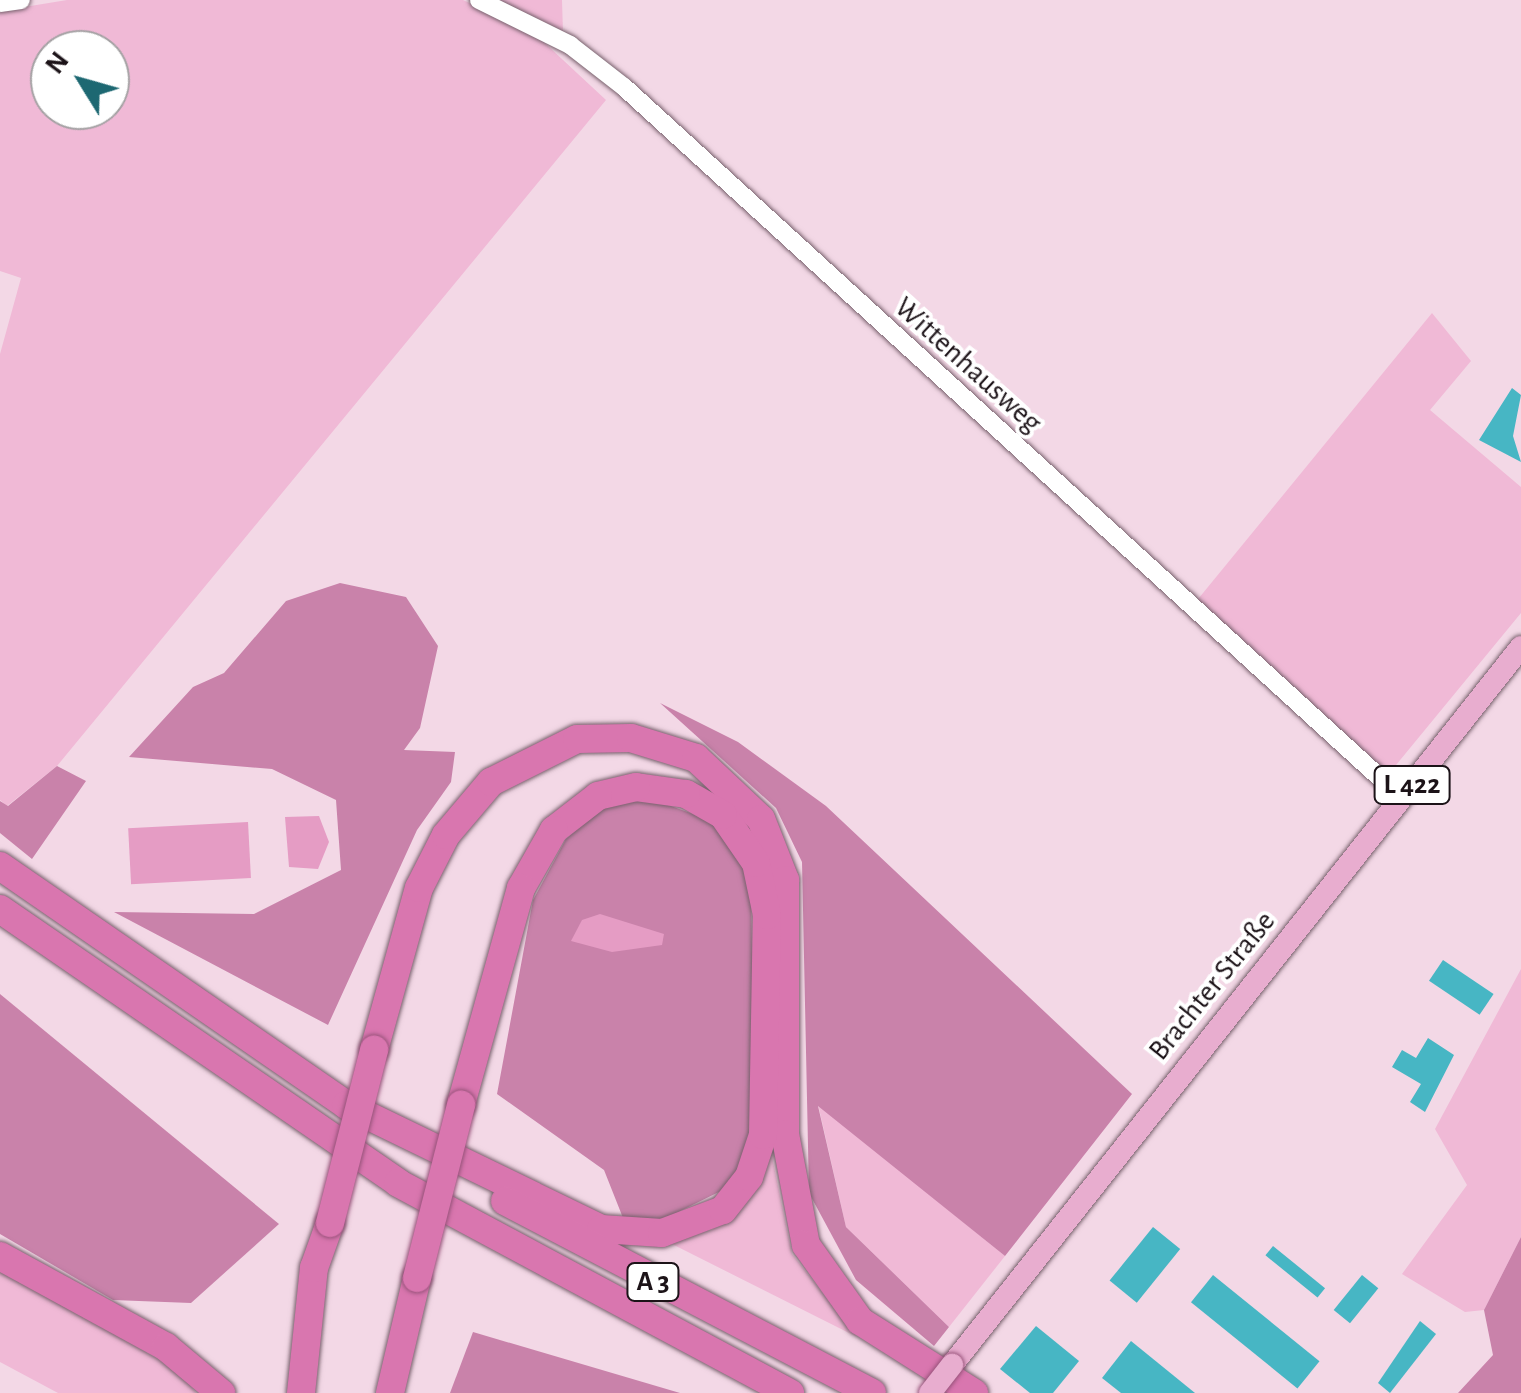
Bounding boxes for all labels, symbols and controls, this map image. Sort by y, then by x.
north arrow [30,30,130,130]
text: N [41,47,75,79]
street label: Wittenhausweg [887,289,1049,441]
road number: L 422 [1372,762,1452,808]
street label: Brachter Straße [1141,904,1283,1068]
road number: A 3 [626,1259,680,1305]

